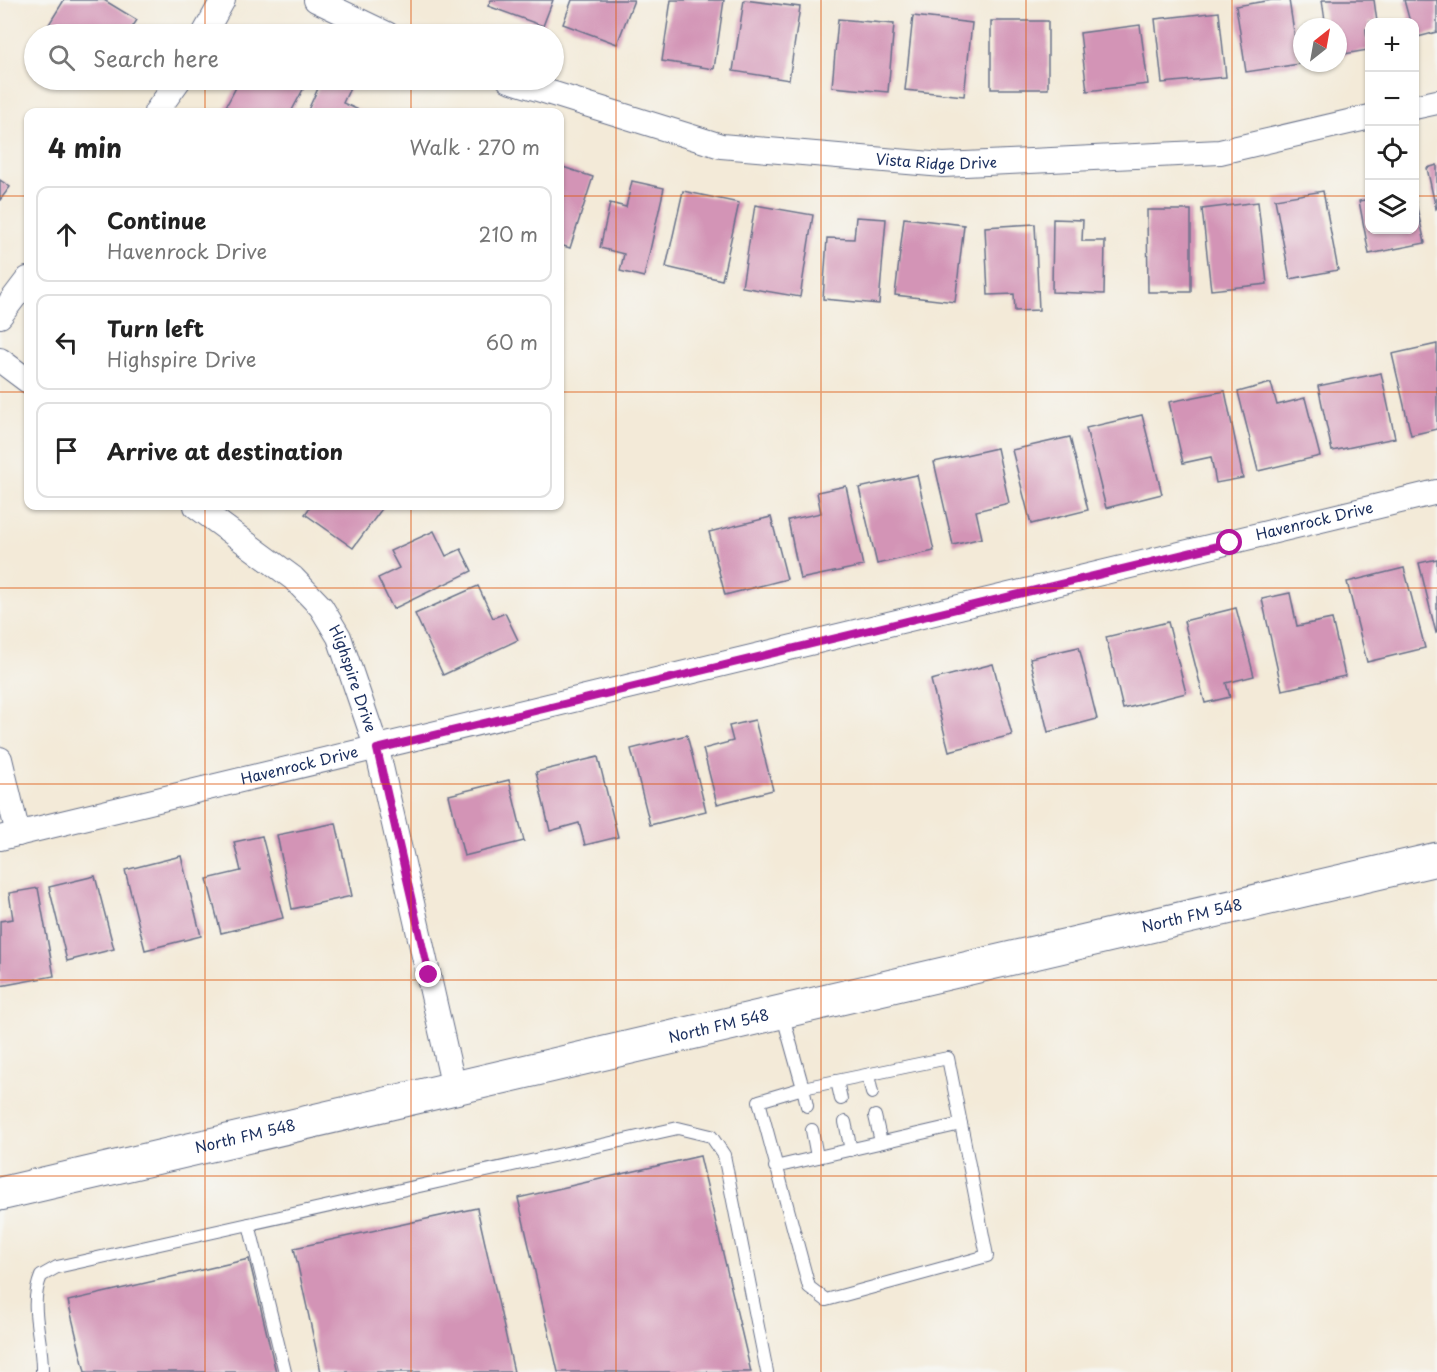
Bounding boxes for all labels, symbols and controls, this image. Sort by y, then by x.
north arrow [1293,18,1347,72]
map controls [1365,18,1419,234]
button: + [1365,18,1419,72]
search box [24,24,564,90]
icon: search [45,41,78,74]
text: Search here [93,41,219,74]
button: − [1365,72,1419,126]
button: locate [1365,126,1419,180]
text: 4 min [48,128,122,167]
text: Walk · 270 m [409,132,540,162]
street label: Vista Ridge Drive [875,146,997,175]
button: layers [1365,180,1419,234]
text: Continue [107,203,206,236]
icon: ahead [50,218,83,251]
text: 210 m [479,219,538,249]
text: Havenrock Drive [107,236,267,266]
text: Turn left [107,311,204,344]
icon: left [50,326,83,359]
text: 60 m [486,327,538,357]
text: Highspire Drive [107,344,256,374]
icon: arrive [50,434,83,467]
text: Arrive at destination [107,434,343,467]
street label: Havenrock Drive [1253,495,1375,545]
route start [1216,529,1242,555]
street label: Highspire Drive [324,620,383,735]
street label: Havenrock Drive [238,739,360,790]
street label: North FM 548 [1139,892,1244,937]
route end [415,961,441,987]
street label: North FM 548 [666,1002,771,1048]
street label: North FM 548 [192,1112,298,1158]

